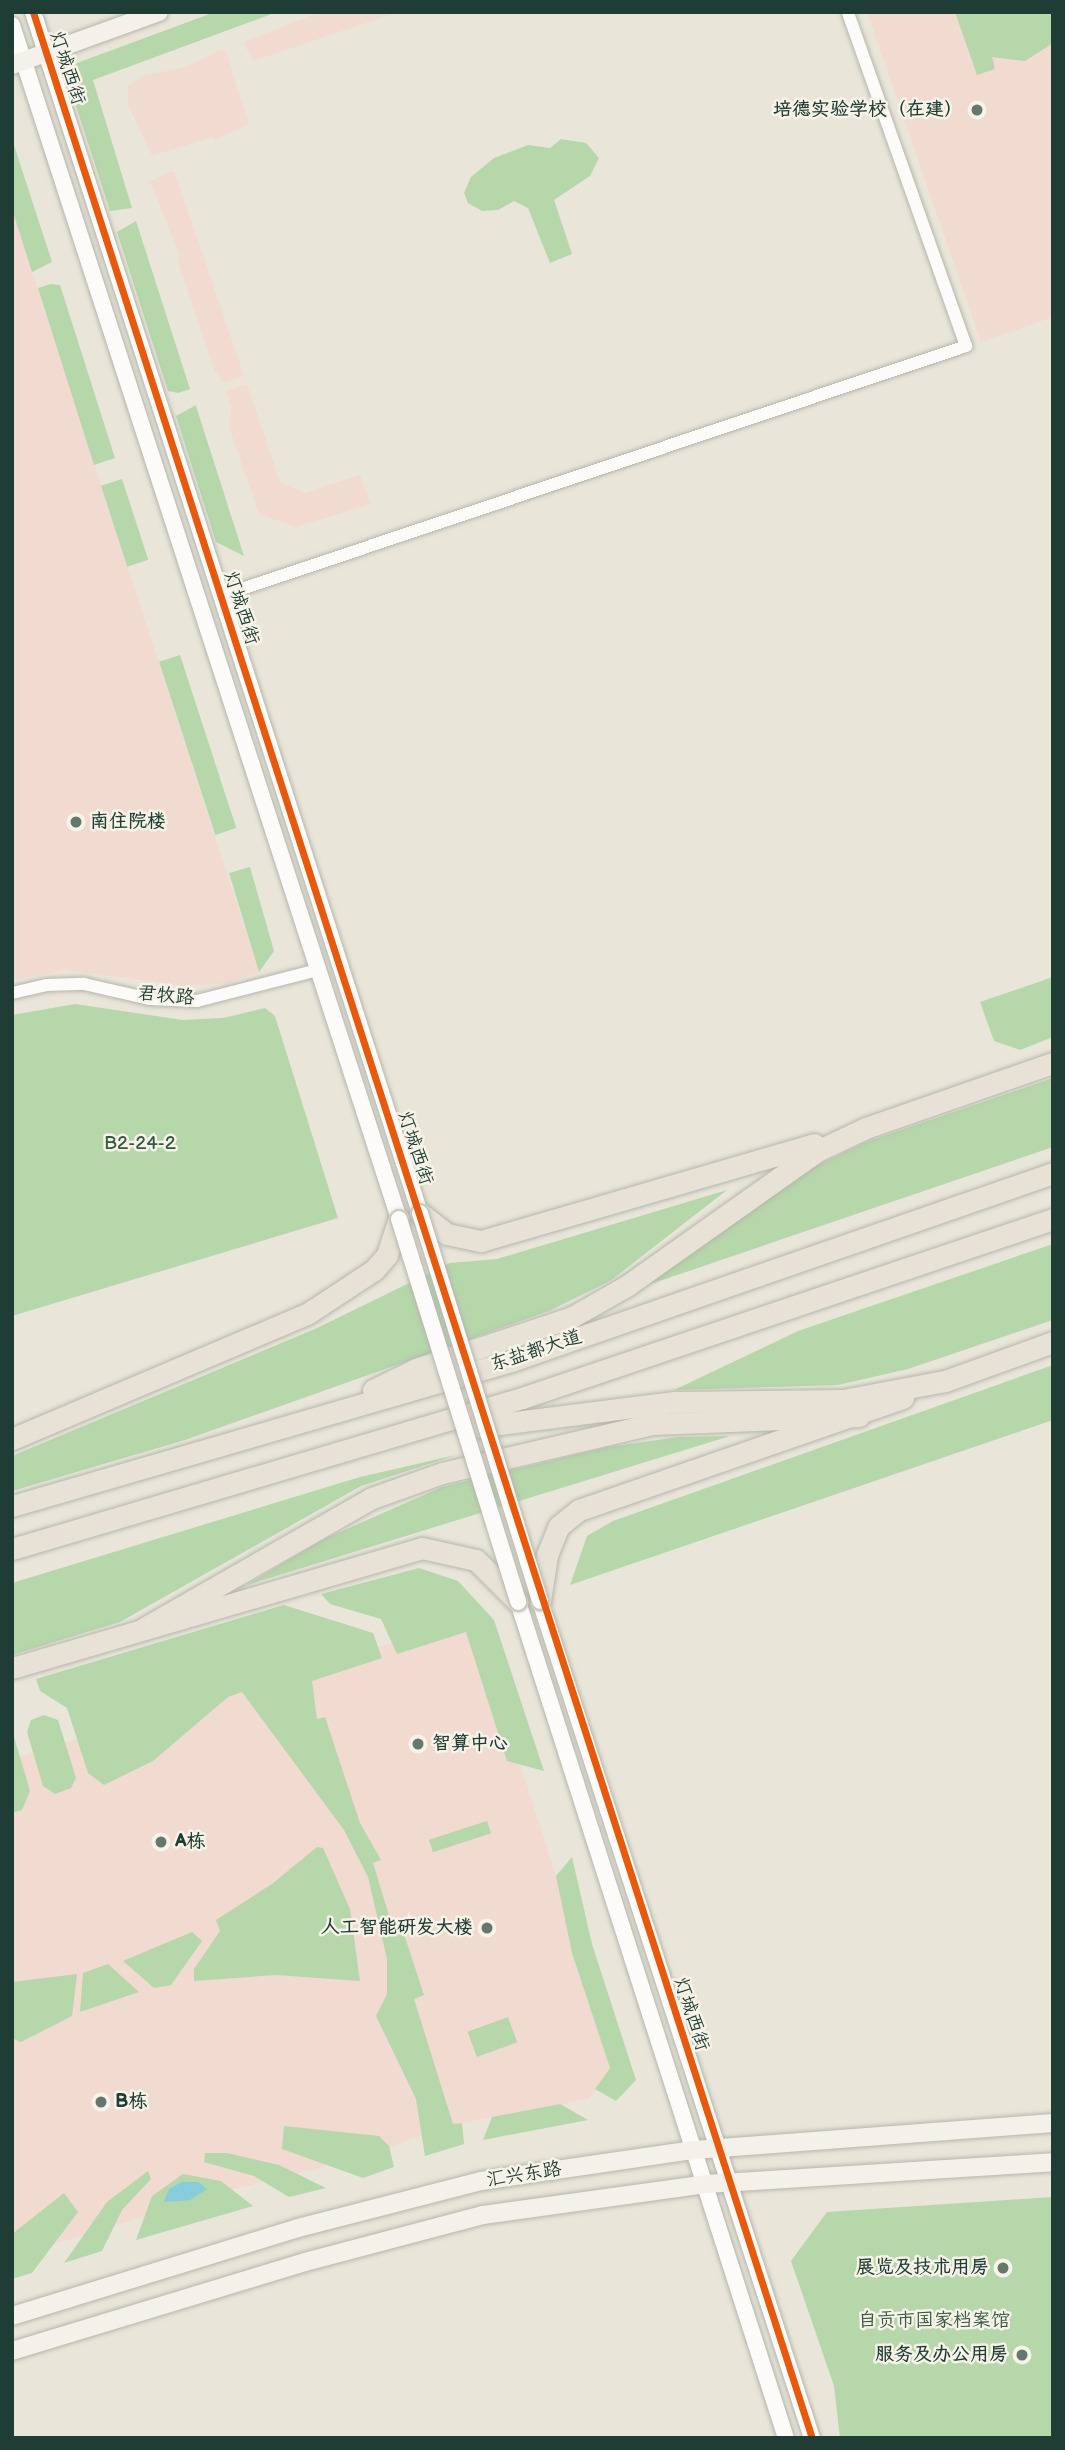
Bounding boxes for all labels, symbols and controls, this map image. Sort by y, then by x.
street label: 灯城西街 [44,28,90,108]
place label: 培德实验学校（在建） [773,99,963,121]
marker: 培德实验学校（在建） [969,102,985,118]
street label: 灯城西街 [218,568,264,648]
place label: 南住院楼 [90,811,166,833]
marker: 南住院楼 [68,814,84,830]
street label: 君牧路 [137,982,195,1010]
street label: 灯城西街 [392,1108,438,1188]
park label: B2-24-2 [104,1133,176,1155]
street label: 东盐都大道 [487,1325,585,1377]
place label: 智算中心 [432,1733,508,1755]
marker: 智算中心 [410,1736,426,1752]
place label: A栋 [175,1831,206,1853]
marker: A栋 [153,1834,169,1850]
place label: 人工智能研发大楼 [321,1917,473,1939]
marker: 人工智能研发大楼 [479,1920,495,1936]
street label: 灯城西街 [668,1974,714,2054]
place label: B栋 [115,2091,147,2113]
marker: B栋 [93,2094,109,2110]
street label: 汇兴东路 [485,2158,563,2192]
place label: 展览及技术用房 [856,2257,989,2279]
marker: 展览及技术用房 [995,2260,1011,2276]
park label: 自贡市国家档案馆 [858,2310,1010,2332]
place label: 服务及办公用房 [875,2344,1008,2366]
marker: 服务及办公用房 [1014,2347,1030,2363]

